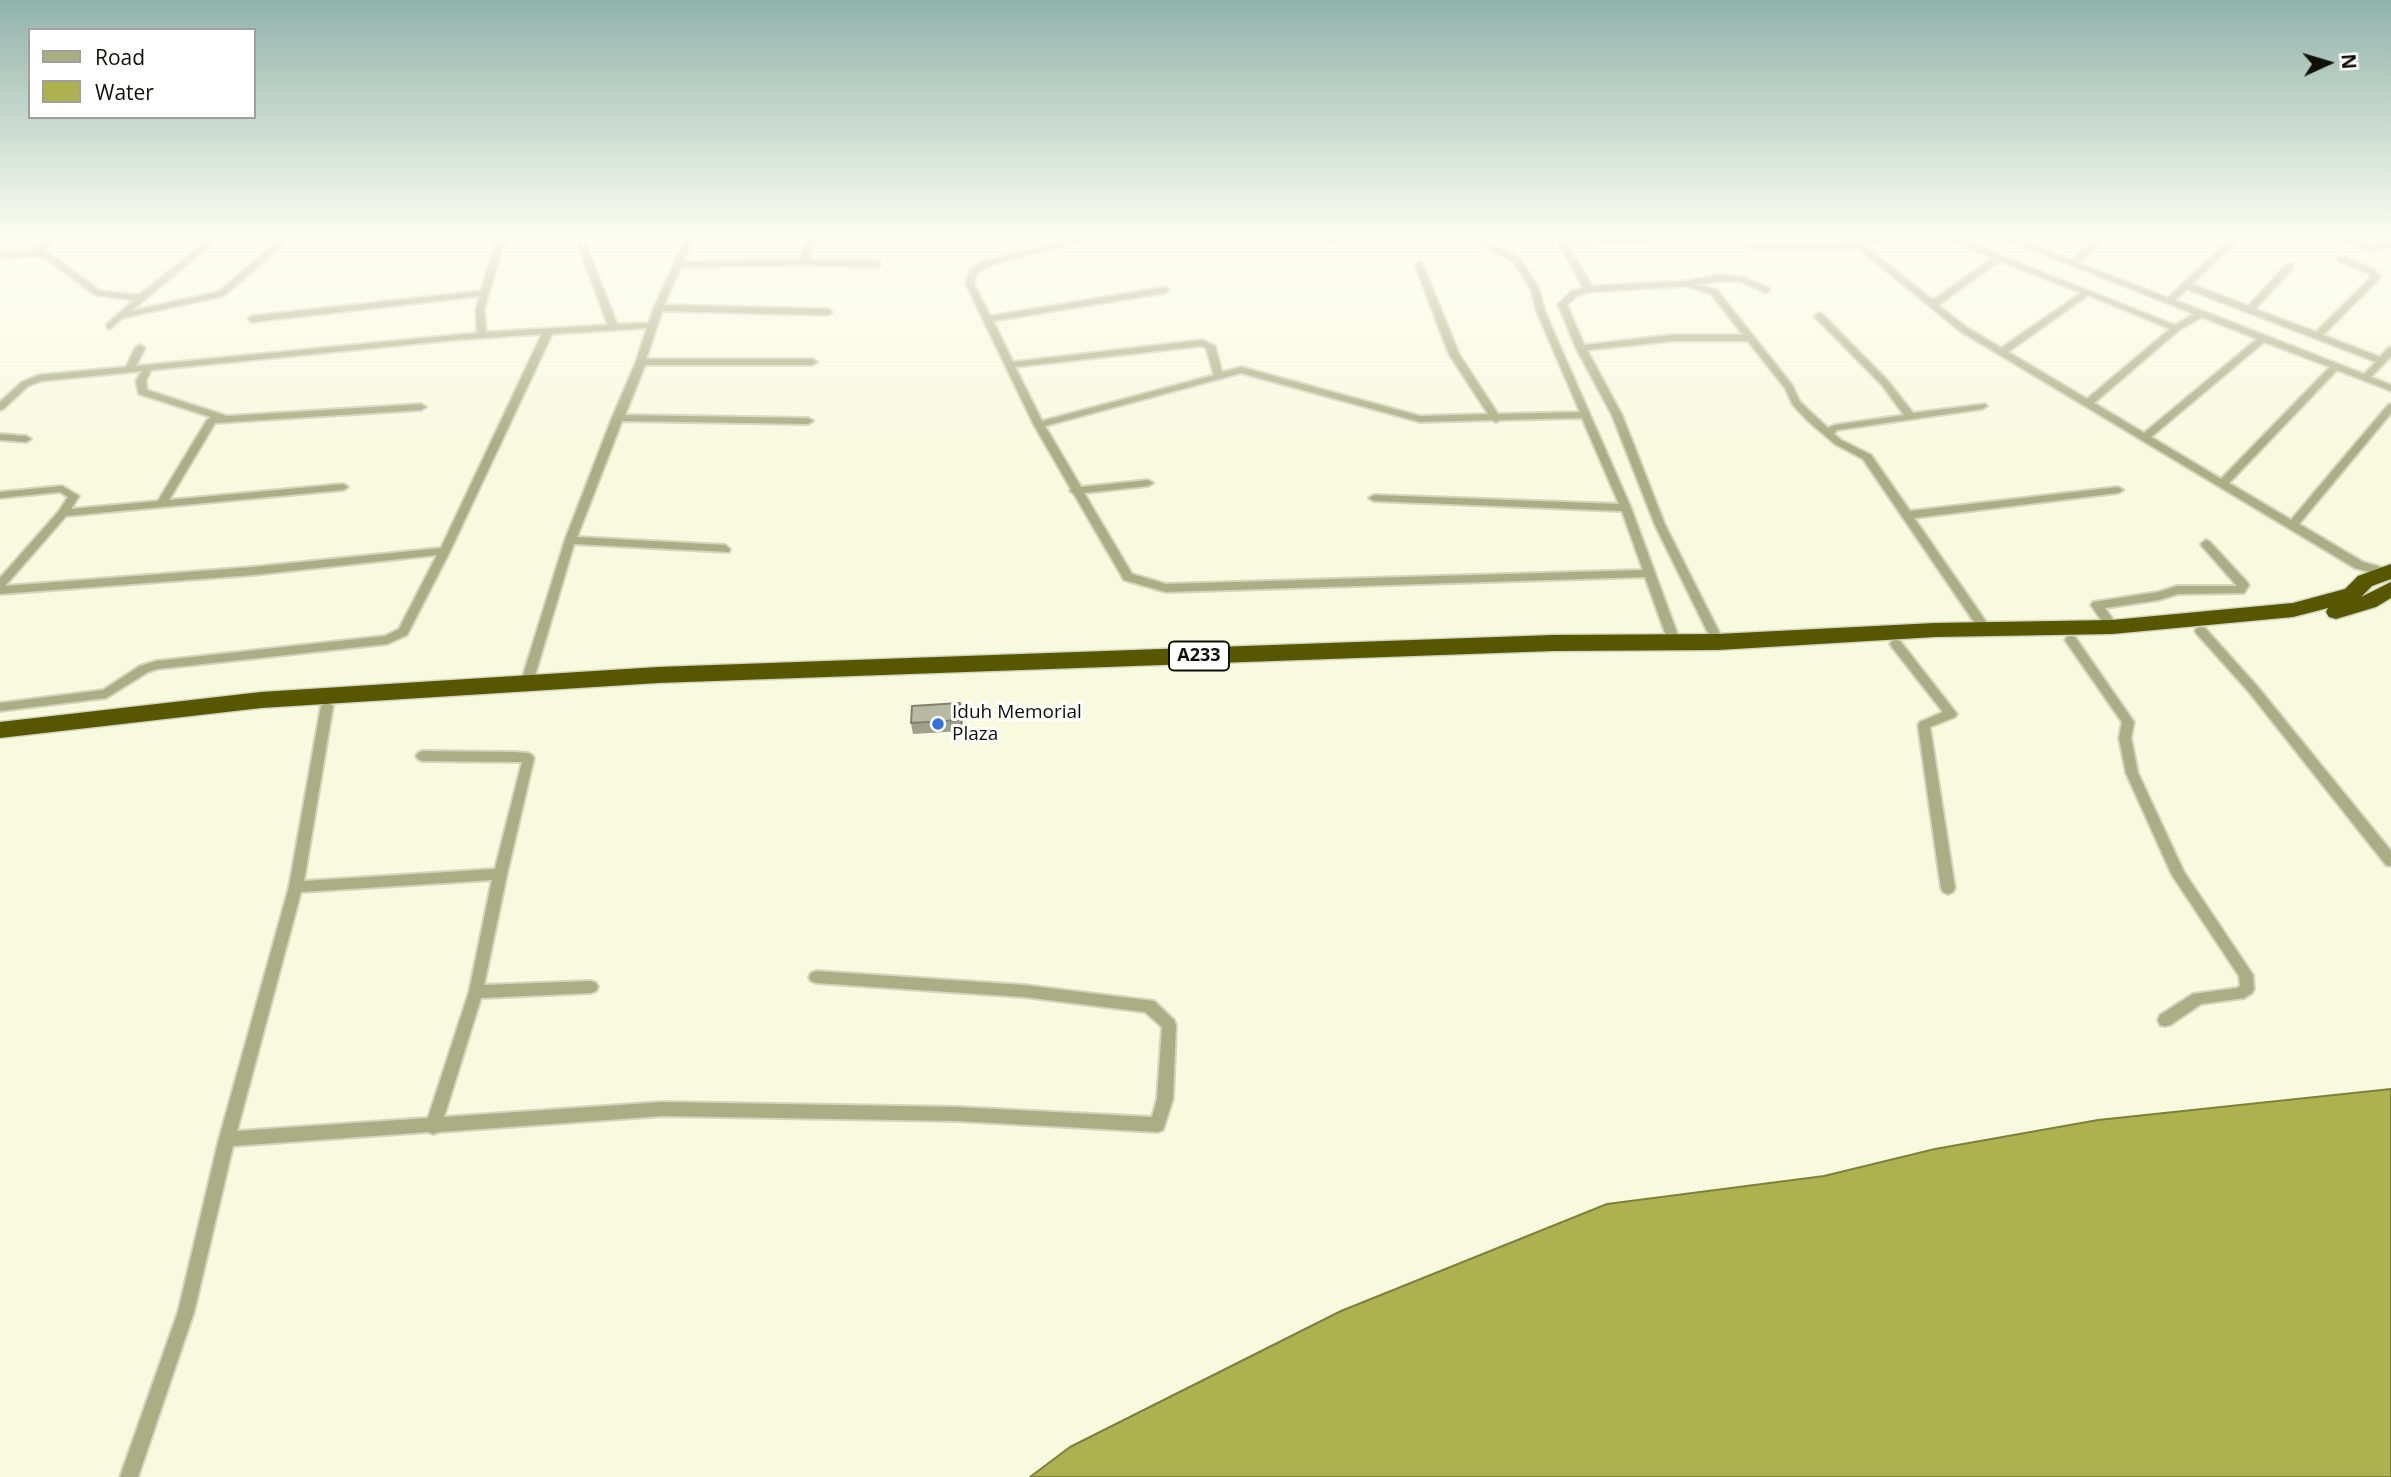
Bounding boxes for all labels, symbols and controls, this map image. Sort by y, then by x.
legend [28,28,256,119]
north arrow [2293,28,2363,98]
text: Road [95,43,145,71]
text: N [2335,53,2362,70]
text: Water [95,78,154,106]
road number: A233 [1169,642,1229,670]
place label: Iduh Memorial Plaza [952,702,1082,746]
marker: Iduh Memorial Plaza [930,716,946,732]

